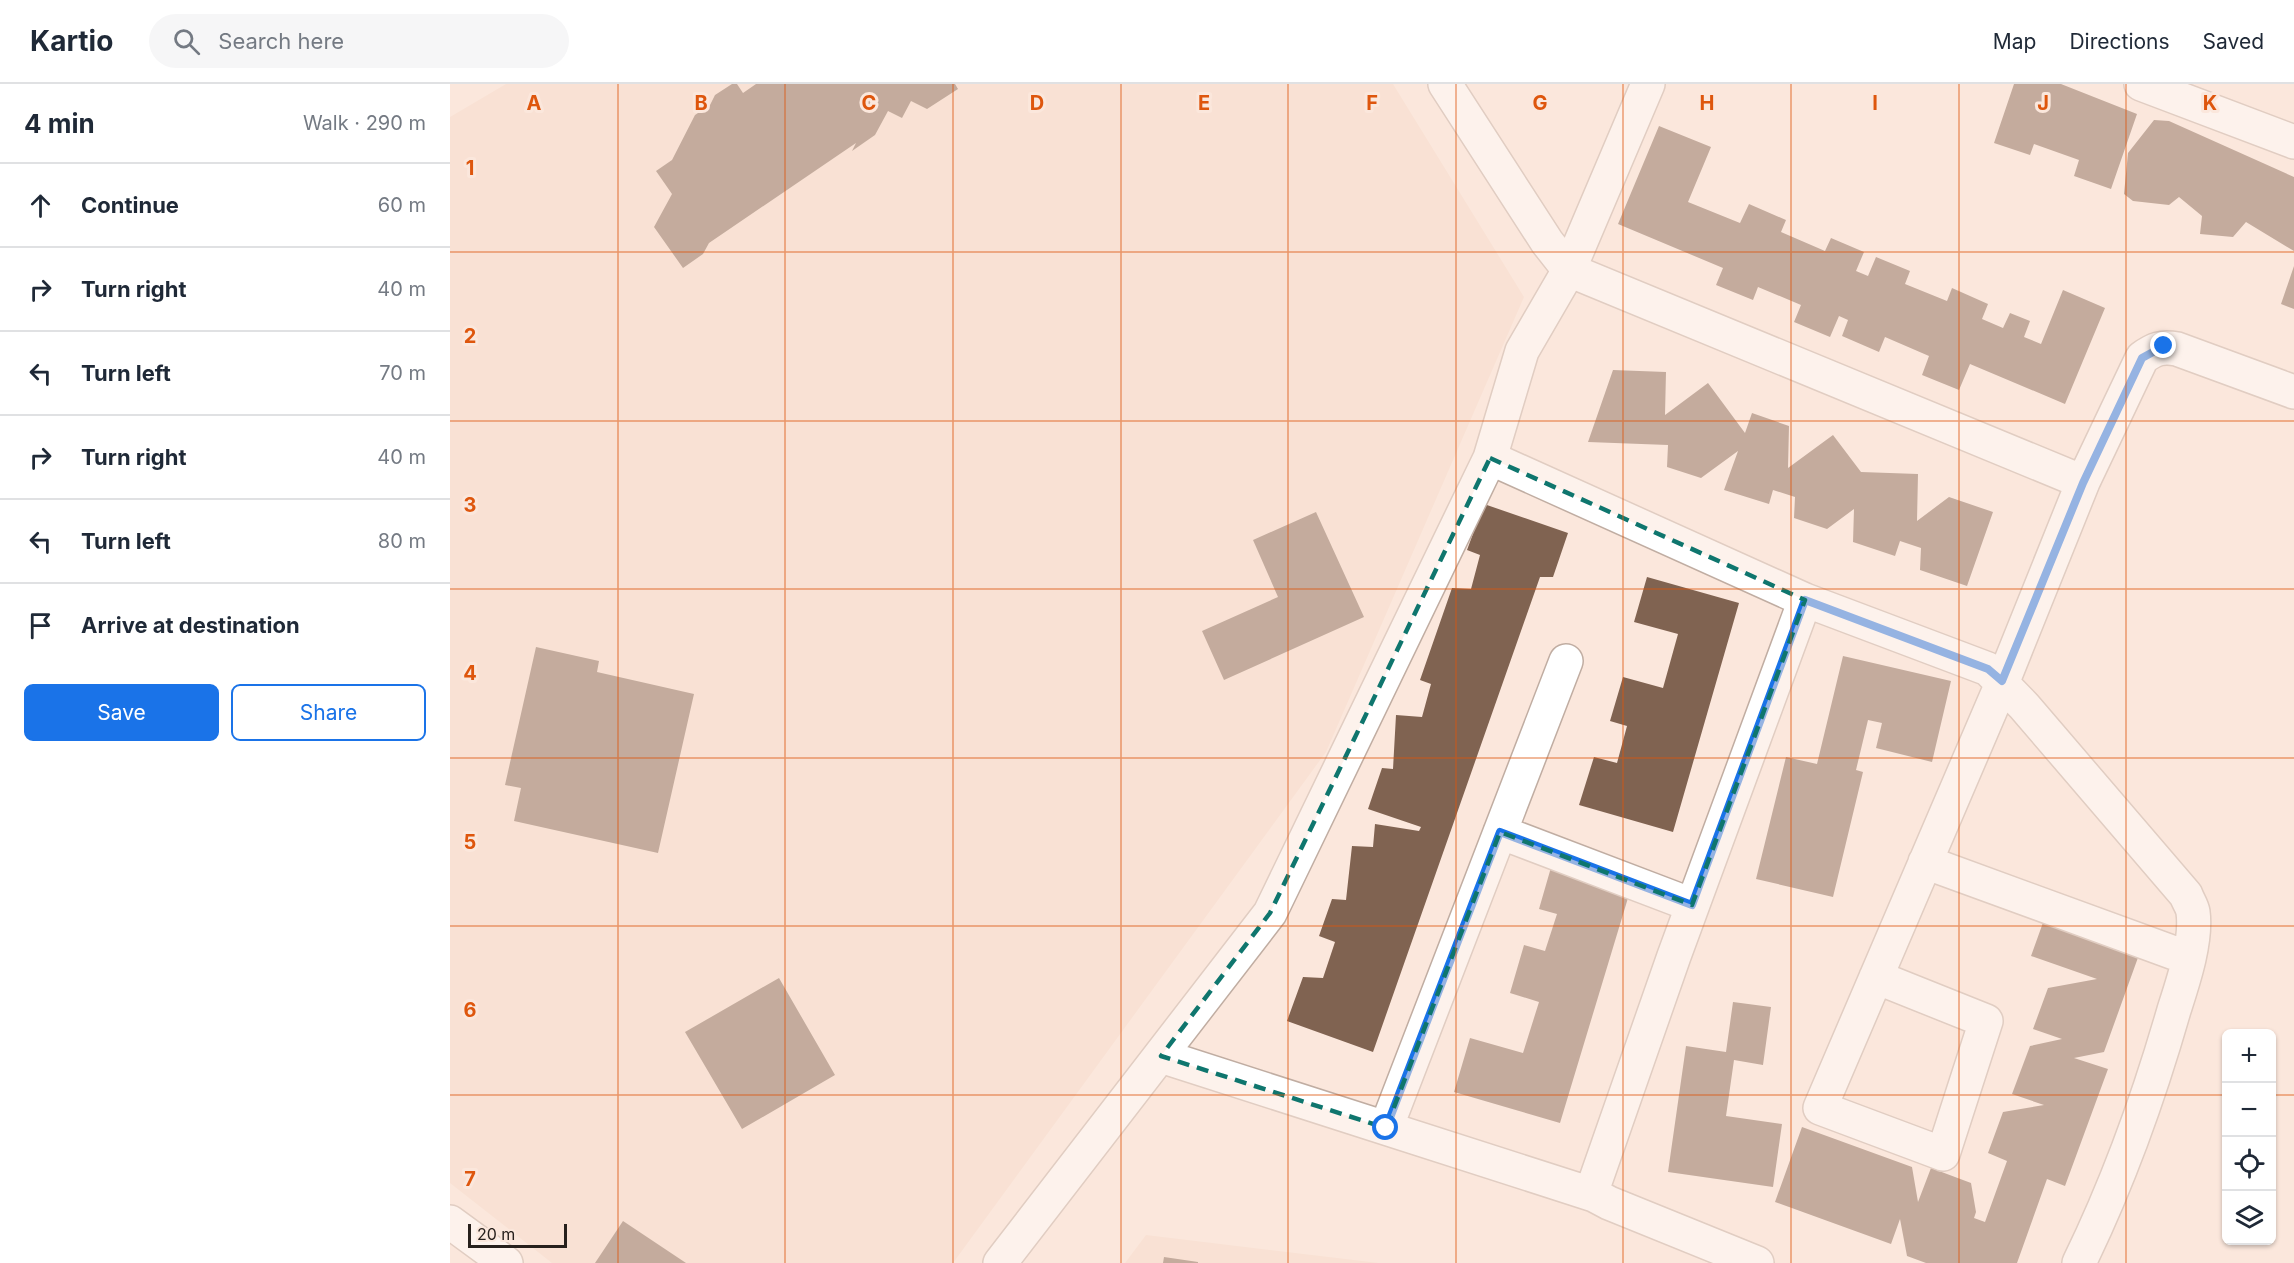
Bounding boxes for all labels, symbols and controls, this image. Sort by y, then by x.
search box [149,14,569,68]
text: Kartio [30,24,113,58]
icon: search [170,25,203,58]
text: Search here [218,28,344,54]
text: Map [1993,29,2036,54]
text: Directions [2069,29,2170,54]
text: Saved [2203,29,2264,54]
text: A [527,91,542,115]
text: B [694,91,708,115]
text: C [862,91,876,115]
text: D [1030,91,1044,115]
text: E [1198,91,1210,115]
text: F [1366,91,1378,115]
text: G [1532,91,1548,115]
text: H [1700,91,1714,115]
text: I [1872,91,1878,115]
text: J [2037,91,2049,115]
text: K [2203,91,2217,115]
text: 4 min [24,108,95,139]
text: Walk · 290 m [303,111,426,135]
text: 1 [466,156,474,180]
icon: ahead [24,189,57,222]
text: Continue [81,192,179,218]
text: 60 m [378,193,426,217]
icon: right [24,273,57,306]
text: Turn right [81,276,187,302]
text: 40 m [377,277,426,301]
text: 2 [464,324,476,348]
route end [2150,332,2176,358]
icon: left [24,357,57,390]
text: Turn left [81,360,171,386]
text: 70 m [379,361,426,385]
icon: right [24,441,57,474]
text: Turn right [81,444,187,470]
text: 40 m [377,445,426,469]
text: 3 [464,493,476,517]
icon: left [24,525,57,558]
text: Turn left [81,528,171,554]
text: 80 m [378,529,426,553]
icon: arrive [24,609,57,642]
text: Arrive at destination [81,612,300,638]
text: 4 [463,661,477,685]
button: Save [24,684,219,741]
button: Share [231,684,426,741]
text: 5 [464,830,476,854]
text: 6 [464,998,477,1022]
map controls [2222,1029,2276,1245]
button: + [2222,1029,2276,1083]
button: − [2222,1083,2276,1137]
route start [1372,1114,1398,1140]
button: locate [2222,1137,2276,1191]
text: 7 [464,1167,476,1191]
button: layers [2222,1191,2276,1245]
scale bar [468,1221,567,1248]
text: 20 m [477,1224,515,1244]

